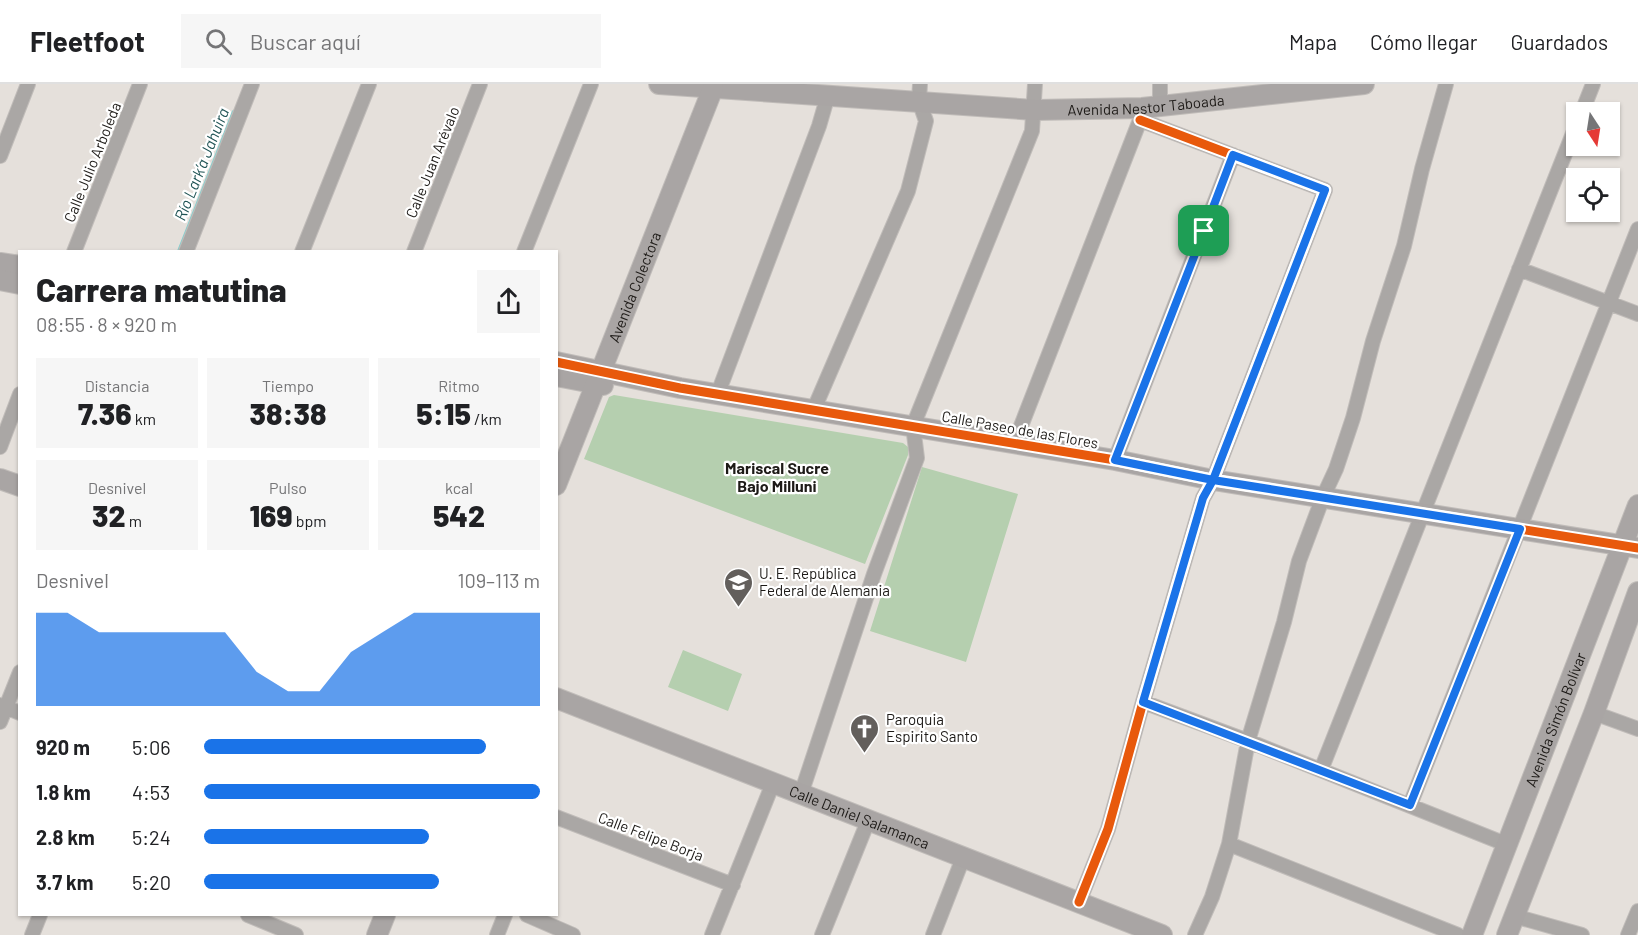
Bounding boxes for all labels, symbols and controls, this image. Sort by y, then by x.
search box [181,14,601,68]
text: Fleetfoot [30,24,145,58]
icon: search [202,25,235,58]
text: Buscar aquí [250,28,361,54]
text: Mapa [1289,29,1337,54]
text: Cómo llegar [1370,29,1477,54]
text: Guardados [1510,29,1608,54]
street label: Avenida Nestor Taboada [1067,90,1225,118]
street label: Calle Julio Arboleda [60,99,124,225]
north arrow [1566,102,1620,156]
map controls [1566,102,1620,222]
street label: Calle Juan Arévalo [401,104,463,220]
water label: Río Lark’a Jahuira [170,105,232,223]
button: locate [1566,168,1620,222]
pin [1178,205,1229,256]
icon: arrive [1187,214,1220,247]
street label: Avenida Colectora [604,229,664,345]
text: Carrera matutina [36,269,287,309]
button: share [477,270,540,333]
text: 08:55 · 8 × 920 m [36,312,177,336]
text: Distancia [85,376,149,395]
text: Tiempo [262,376,314,395]
text: Ritmo [438,376,480,395]
text: 7.36 [78,395,132,431]
text: 38:38 [249,395,327,431]
text: 5:15 [416,395,471,431]
street label: Calle Paseo de las Flores [940,406,1100,452]
text: km [132,409,156,428]
text: /km [471,409,502,428]
district label: Mariscal Sucre Bajo Milluni [725,458,829,495]
text: Desnivel [88,478,146,497]
text: Pulso [269,478,307,497]
text: kcal [445,478,473,497]
text: 32 [92,497,126,533]
text: 169 [249,497,293,533]
text: 542 [433,497,485,533]
text: m [126,511,142,530]
text: bpm [293,511,327,530]
place label: U. E. República Federal de Alemania [759,564,890,599]
school or university icon: U. E. República Federal de Alemania [722,566,754,608]
text: Desnivel [36,568,109,592]
text: 109–113 m [457,568,540,592]
street label: Avenida Simón Bolívar [1521,649,1589,789]
place label: Paroquia Espirito Santo [886,710,978,745]
church icon: Paroquia Espirito Santo [849,712,881,754]
text: 920 m [36,735,90,759]
text: 5:06 [132,735,171,759]
text: 1.8 km [36,780,91,804]
text: 4:53 [132,780,170,804]
street label: Calle Daniel Salamanca [787,781,932,852]
street label: Calle Felipe Borja [596,808,706,864]
text: 2.8 km [36,825,95,849]
text: 5:24 [132,825,171,849]
text: 3.7 km [36,870,93,894]
text: 5:20 [132,870,171,894]

